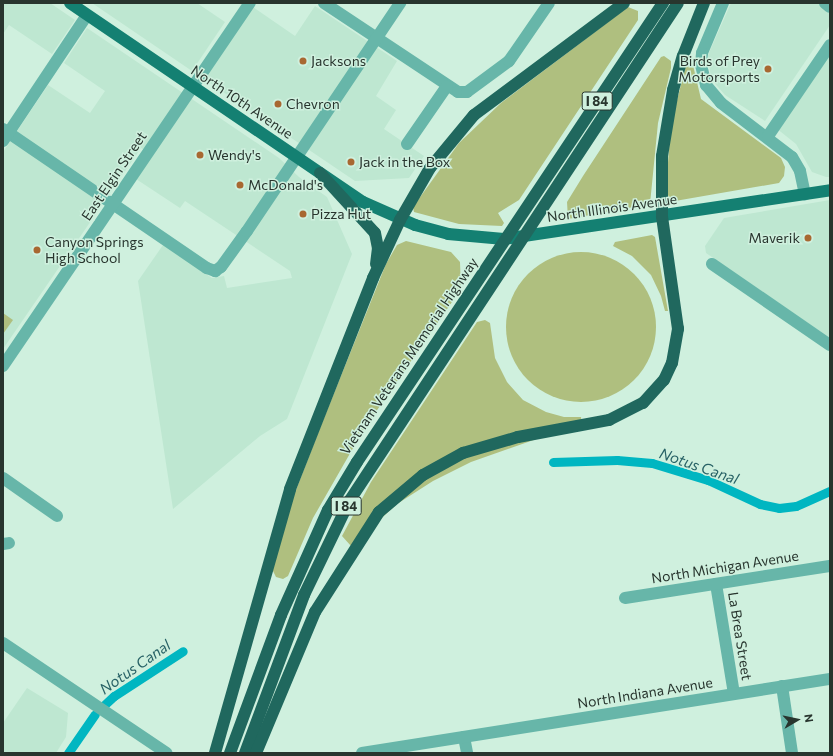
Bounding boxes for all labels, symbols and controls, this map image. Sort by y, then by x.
place label: Jacksons [311,53,366,69]
place label: Birds of Prey Motorsports [678,53,760,86]
marker: Jacksons [298,56,308,66]
street label: North 10th Avenue [188,62,296,142]
marker: Birds of Prey Motorsports [763,64,773,74]
road number: I 84 [581,90,613,112]
place label: Chevron [286,96,340,112]
marker: Chevron [273,99,283,109]
street label: East Elgin Street [78,128,150,224]
place label: Wendy's [208,147,261,163]
marker: Wendy's [195,150,205,160]
place label: Jack in the Box [359,154,450,170]
marker: Jack in the Box [346,157,356,167]
place label: McDonald's [248,177,323,193]
marker: McDonald's [235,180,245,190]
street label: North Illinois Avenue [546,191,678,225]
place label: Pizza Hut [311,206,371,222]
marker: Pizza Hut [298,209,308,219]
place label: Maverik [748,230,800,246]
marker: Maverik [803,233,813,243]
place label: Canyon Springs High School [45,234,144,266]
marker: Canyon Springs High School [32,245,42,255]
street label: Vietnam Veterans Memorial Highway [337,254,481,458]
water label: Notus Canal [657,444,741,488]
road number: I 84 [330,495,362,517]
street label: North Michigan Avenue [650,547,800,587]
street label: La Brea Street [725,591,755,681]
water label: Notus Canal [96,636,174,698]
street label: North Indiana Avenue [576,674,714,712]
north arrow [777,700,817,740]
text: N [802,713,816,723]

